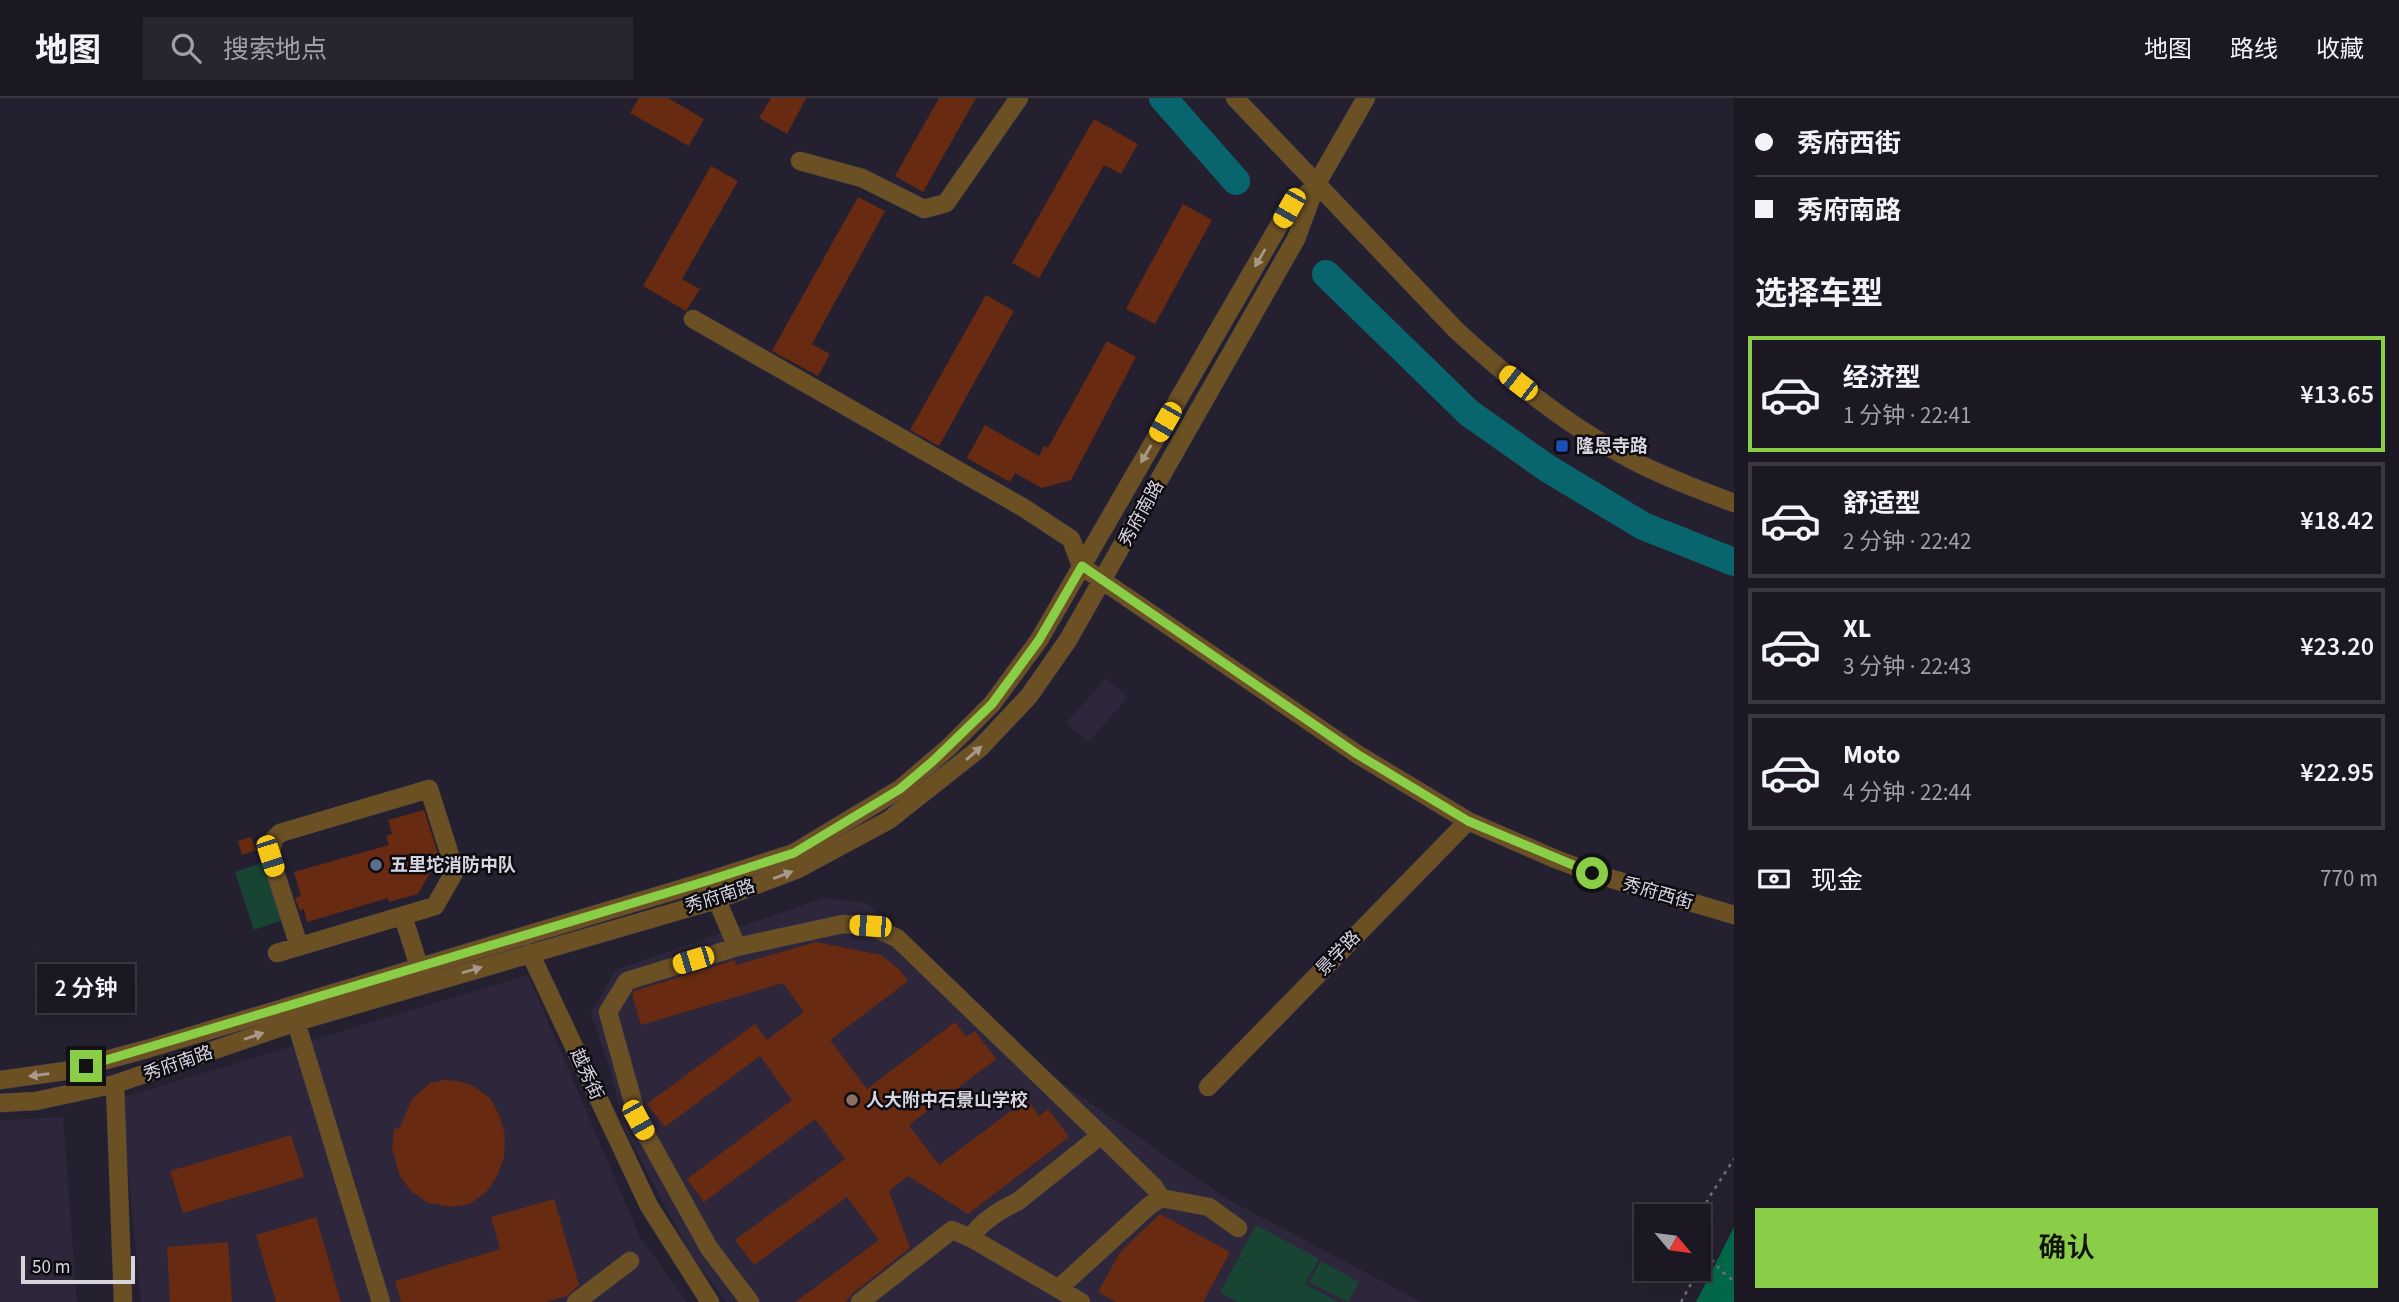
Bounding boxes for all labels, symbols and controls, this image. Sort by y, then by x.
search box [143,17,633,80]
text: 地图 [35,27,101,74]
icon: search [167,29,205,67]
text: 搜索地点 [223,31,327,68]
text: 地图 [2144,32,2192,67]
text: 路线 [2230,32,2278,67]
text: 收藏 [2316,32,2364,67]
text: 秀府西街 [1797,125,1901,162]
car [1270,185,1309,231]
text: 秀府南路 [1797,192,1901,229]
one-way arrow [1254,248,1267,267]
text: 选择车型 [1755,271,1883,317]
text: 经济型 [1843,359,1921,396]
car [1495,362,1542,404]
icon: car [1759,363,1822,426]
text: ¥13.65 [2300,376,2374,413]
car [1146,399,1185,445]
text: 1 分钟 · 22:41 [1843,399,1971,432]
place label: 隆恩寺路 [1576,434,1648,459]
marker: 隆恩寺路 [1554,438,1570,454]
one-way arrow [1140,445,1152,464]
street label: 秀府南路 [1113,476,1170,551]
text: 舒适型 [1843,485,1921,522]
icon: car [1759,489,1822,552]
text: ¥18.42 [2300,502,2374,539]
text: 2 分钟 · 22:42 [1843,525,1971,558]
text: XL [1843,610,1871,647]
icon: car [1759,615,1822,678]
text: ¥23.20 [2300,628,2374,665]
text: 3 分钟 · 22:43 [1843,650,1971,683]
text: Moto [1843,736,1900,773]
icon: car [1759,741,1822,804]
one-way arrow [965,745,983,761]
text: ¥22.95 [2300,754,2374,791]
text: 4 分钟 · 22:44 [1843,776,1971,809]
car [254,833,287,879]
place label: 五里坨消防中队 [390,853,516,878]
marker: 五里坨消防中队 [368,857,384,873]
route start [1576,857,1608,889]
icon: cash [1755,860,1793,898]
text: 现金 [1811,862,1863,899]
text: 770 m [2320,862,2378,895]
one-way arrow [773,869,794,880]
street label: 秀府西街 [1620,872,1696,915]
street label: 秀府南路 [682,873,758,919]
car [849,914,892,938]
street label: 景学路 [1311,925,1366,981]
car [670,944,717,976]
callout: 2 分钟 [37,964,135,1014]
one-way arrow [462,965,483,975]
text: 2 分钟 [55,972,117,1005]
one-way arrow [244,1030,265,1041]
street label: 秀府南路 [140,1040,216,1087]
street label: 越秀街 [564,1044,609,1104]
route end [70,1050,102,1082]
one-way arrow [28,1070,50,1081]
place label: 人大附中石景山学校 [866,1088,1028,1113]
marker: 人大附中石景山学校 [844,1092,860,1108]
car [619,1097,658,1143]
north arrow [1634,1204,1712,1281]
map controls [1634,1204,1711,1281]
button: 确认 [1755,1208,2378,1288]
scale bar [21,1253,135,1285]
text: 50 m [32,1254,70,1281]

